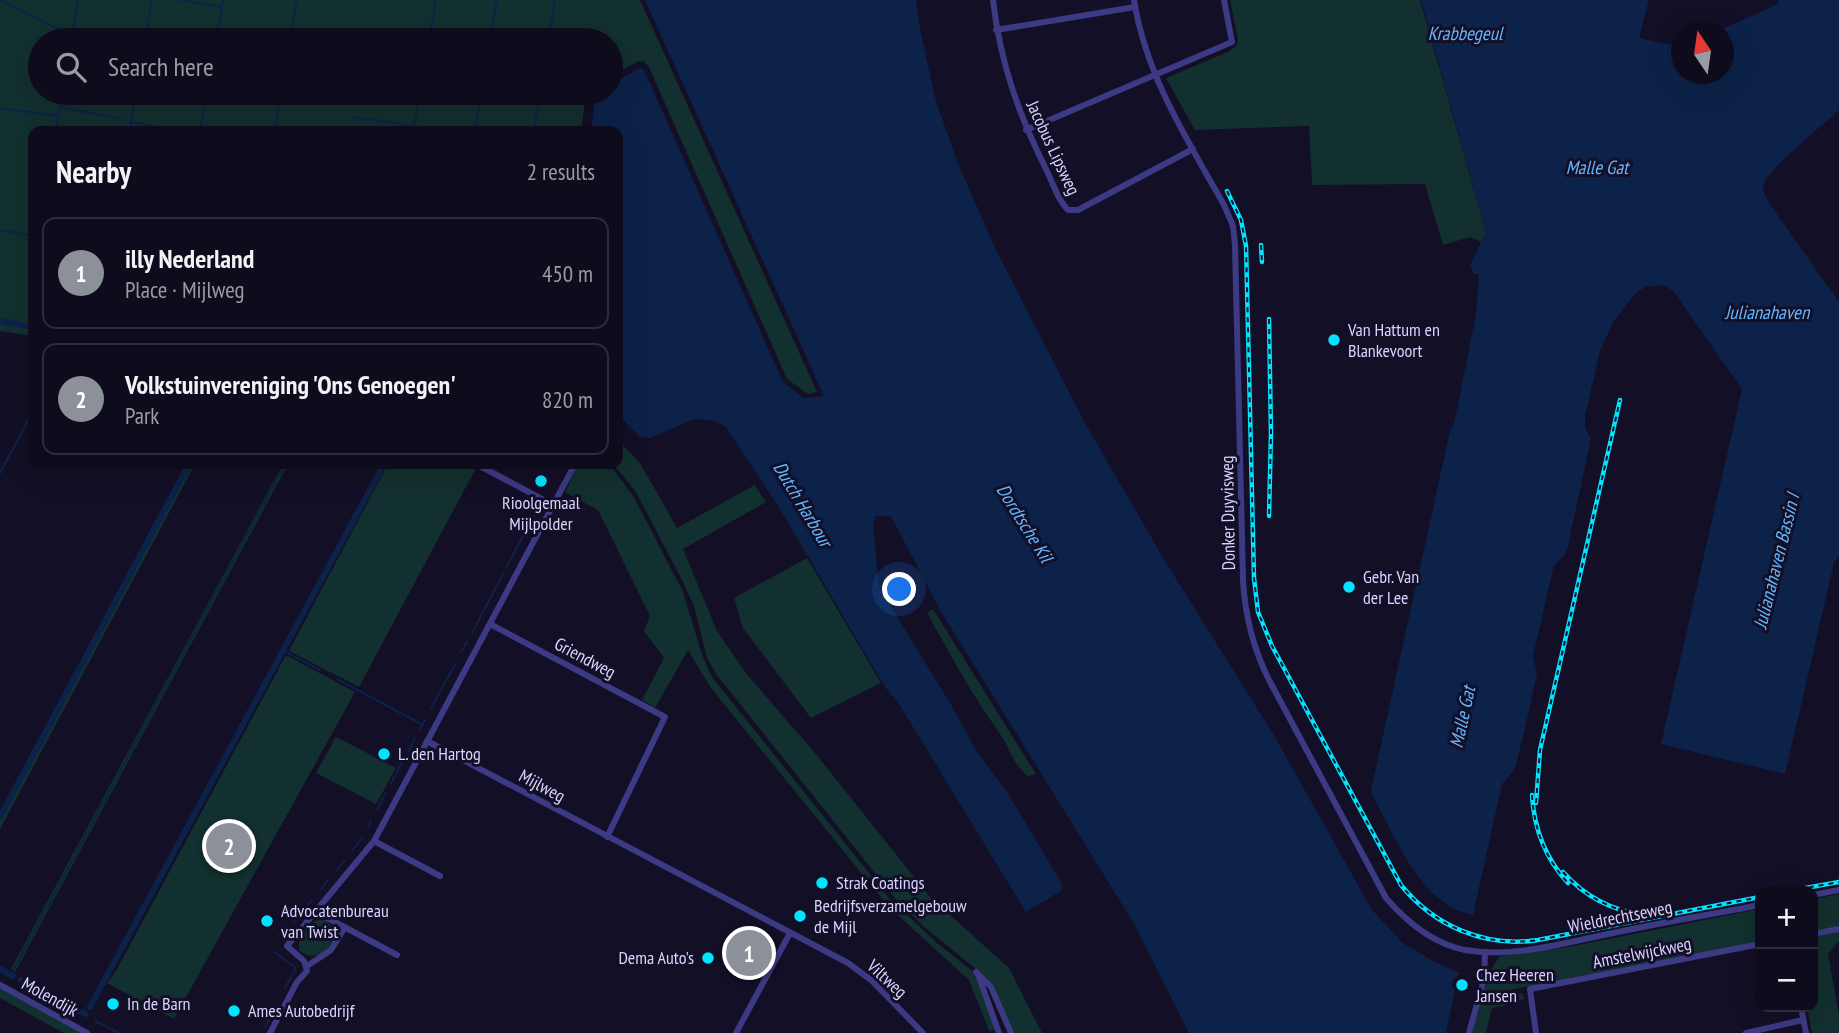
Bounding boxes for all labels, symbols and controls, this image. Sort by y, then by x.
water label: Krabbegeul [1428,21,1504,45]
north arrow [1671,21,1734,84]
search box [28,28,623,105]
icon: search [52,48,90,86]
text: Search here [108,50,214,83]
street label: Jacobus Lipsweg [1021,96,1085,199]
text: Nearby [56,152,131,191]
water label: Malle Gat [1566,155,1631,179]
text: 2 results [527,157,595,186]
text: illy Nederland [125,242,254,275]
text: 1 [76,259,87,288]
text: 450 m [542,259,593,288]
text: Place · Mijlweg [125,275,244,304]
water label: Julianahaven [1724,300,1811,324]
place label: Van Hattum en Blankevoort [1347,318,1440,362]
marker: Van Hattum en Blankevoort [1326,332,1342,348]
text: Volkstuinvereniging 'Ons Genoegen' [125,368,456,401]
text: 2 [76,385,87,414]
text: 820 m [542,385,593,414]
text: Park [125,401,159,430]
street label: Donker Duyvisweg [1215,455,1240,571]
water label: Dutch Harbour [768,457,839,553]
marker: Rioolgemaal Mijlpolder [533,473,549,489]
water label: Dordtsche Kil [991,479,1059,568]
water label: Julianahaven Bassin I [1747,488,1805,632]
place label: Rioolgemaal Mijlpolder [502,491,581,535]
place label: Gebr. Van der Lee [1363,565,1419,609]
your location [882,572,916,606]
marker: Gebr. Van der Lee [1341,579,1357,595]
street label: Griendweg [551,632,620,683]
water label: Malle Gat [1444,681,1481,750]
place label: L. den Hartog [398,742,481,765]
marker: L. den Hartog [376,746,392,762]
street label: Mijlweg [515,764,569,807]
pin: 2 [206,820,252,872]
place label: Strak Coatings [836,871,925,894]
marker: Strak Coatings [814,875,830,891]
map controls [1755,886,1818,1012]
button: + [1755,886,1818,949]
place label: Bedrijfsverzamelgebouw de Mijl [814,894,967,938]
street label: Wieldrechtseweg [1566,895,1674,938]
place label: Advocatenbureau van Twist [281,899,389,943]
marker: Bedrijfsverzamelgebouw de Mijl [792,908,808,924]
marker: Advocatenbureau van Twist [259,913,275,929]
pin: 1 [726,927,772,979]
street label: Amstelwijckweg [1591,932,1693,973]
place label: Dema Auto's [618,946,694,969]
button: − [1755,949,1818,1012]
marker: Dema Auto's [700,950,716,966]
street label: Viltweg [862,954,912,1003]
place label: Chez Heeren Jansen [1475,963,1554,1007]
street label: Molendijk [18,972,83,1021]
marker: Chez Heeren Jansen [1454,977,1470,993]
place label: In de Barn [127,992,190,1015]
marker: In de Barn [105,996,121,1012]
place label: Ames Autobedrijf [248,999,356,1022]
marker: Ames Autobedrijf [226,1003,242,1019]

